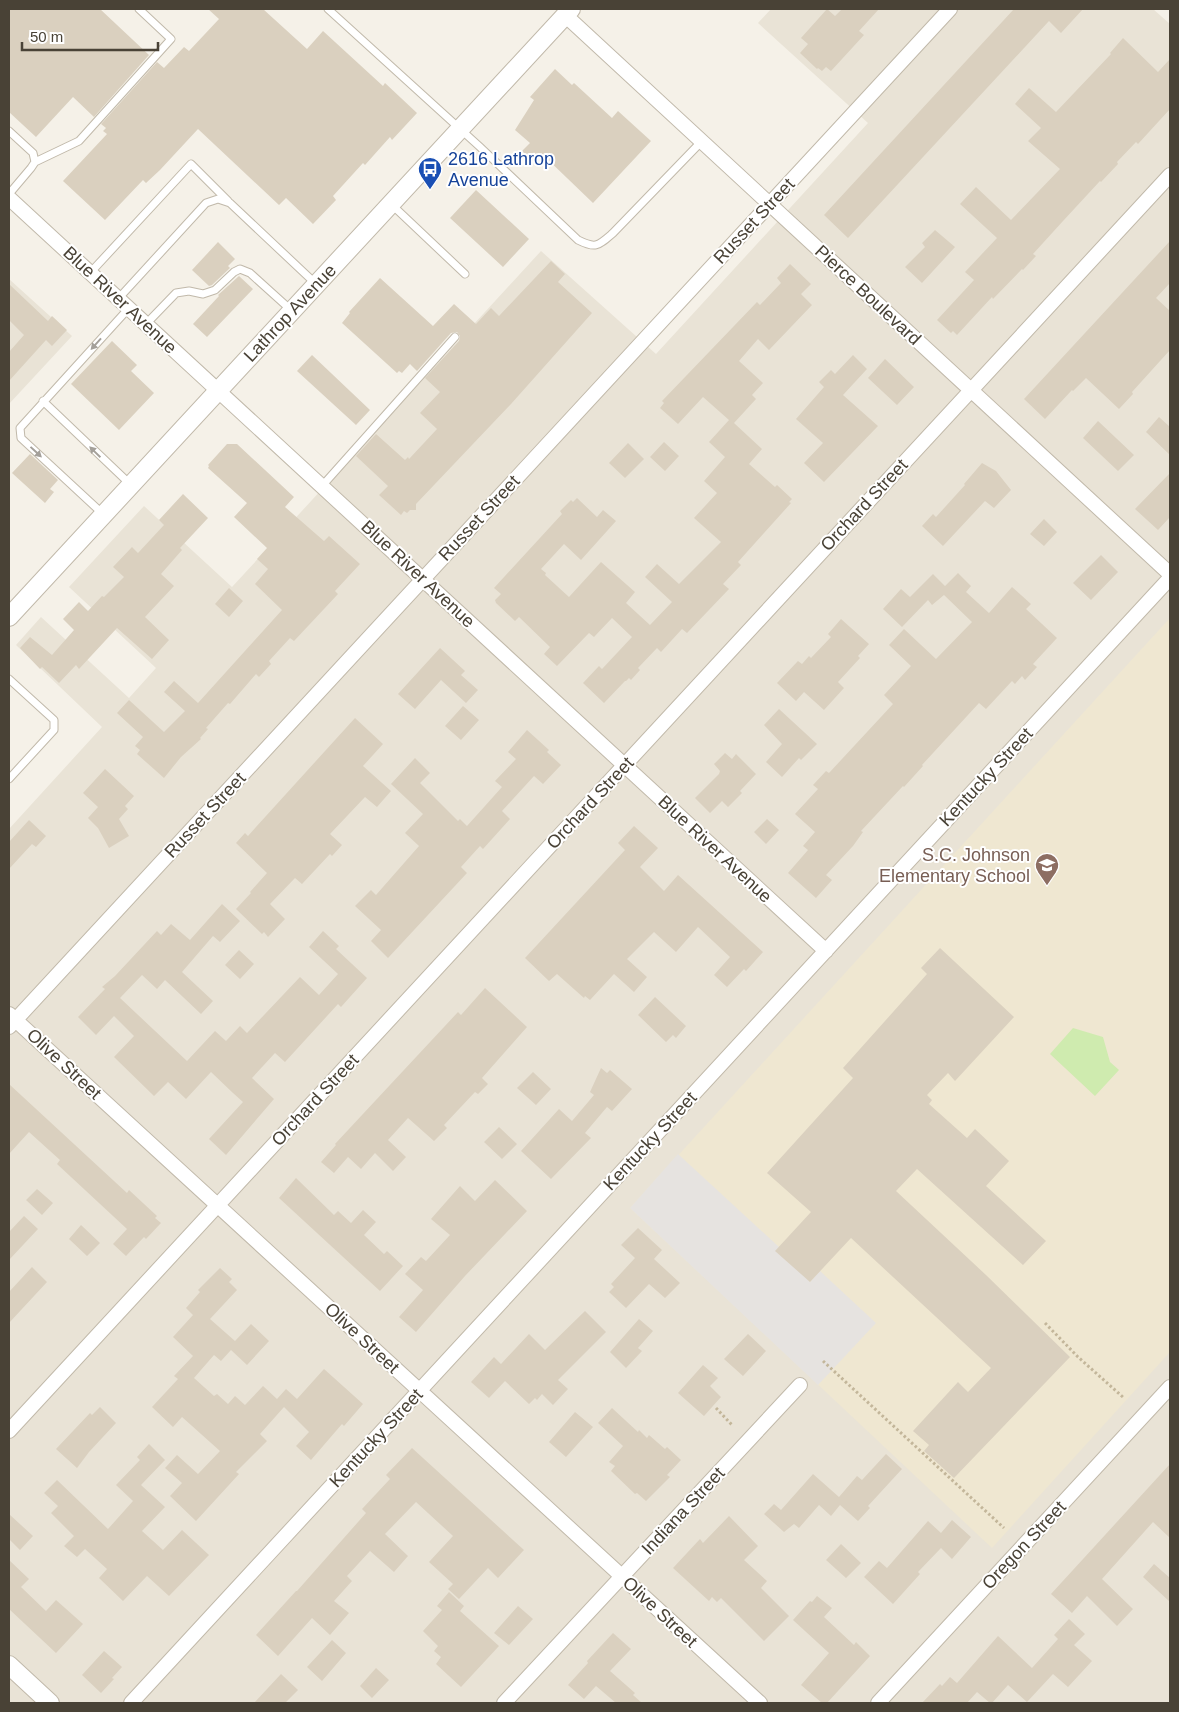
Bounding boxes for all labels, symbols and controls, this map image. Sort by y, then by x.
scale bar [22,20,159,52]
text: 50 m [30,28,63,45]
place label: 2616 Lathrop Avenue [448,149,554,190]
bus stop icon: 2616 Lathrop Avenue [417,156,443,190]
street label: Russet Street [710,174,798,268]
street label: Pierce Boulevard [811,241,925,349]
street label: Blue River Avenue [59,242,181,358]
street label: Lathrop Avenue [240,260,340,366]
one-way arrow [90,338,101,350]
one-way arrow [30,446,42,458]
one-way arrow [89,446,101,458]
street label: Orchard Street [816,455,912,555]
street label: Russet Street [435,471,523,565]
street label: Blue River Avenue [357,516,479,632]
street label: Kentucky Street [935,724,1037,830]
street label: Orchard Street [542,753,638,853]
street label: Russet Street [161,768,249,862]
street label: Blue River Avenue [654,791,776,907]
place label: S.C. Johnson Elementary School [879,845,1030,886]
school or university icon: S.C. Johnson Elementary School [1034,852,1060,886]
street label: Olive Street [23,1025,105,1103]
street label: Orchard Street [267,1050,363,1150]
street label: Kentucky Street [599,1088,701,1194]
street label: Olive Street [321,1299,403,1377]
street label: Kentucky Street [325,1385,427,1491]
street label: Indiana Street [637,1463,729,1559]
street label: Oregon Street [978,1497,1070,1593]
street label: Olive Street [619,1573,701,1651]

